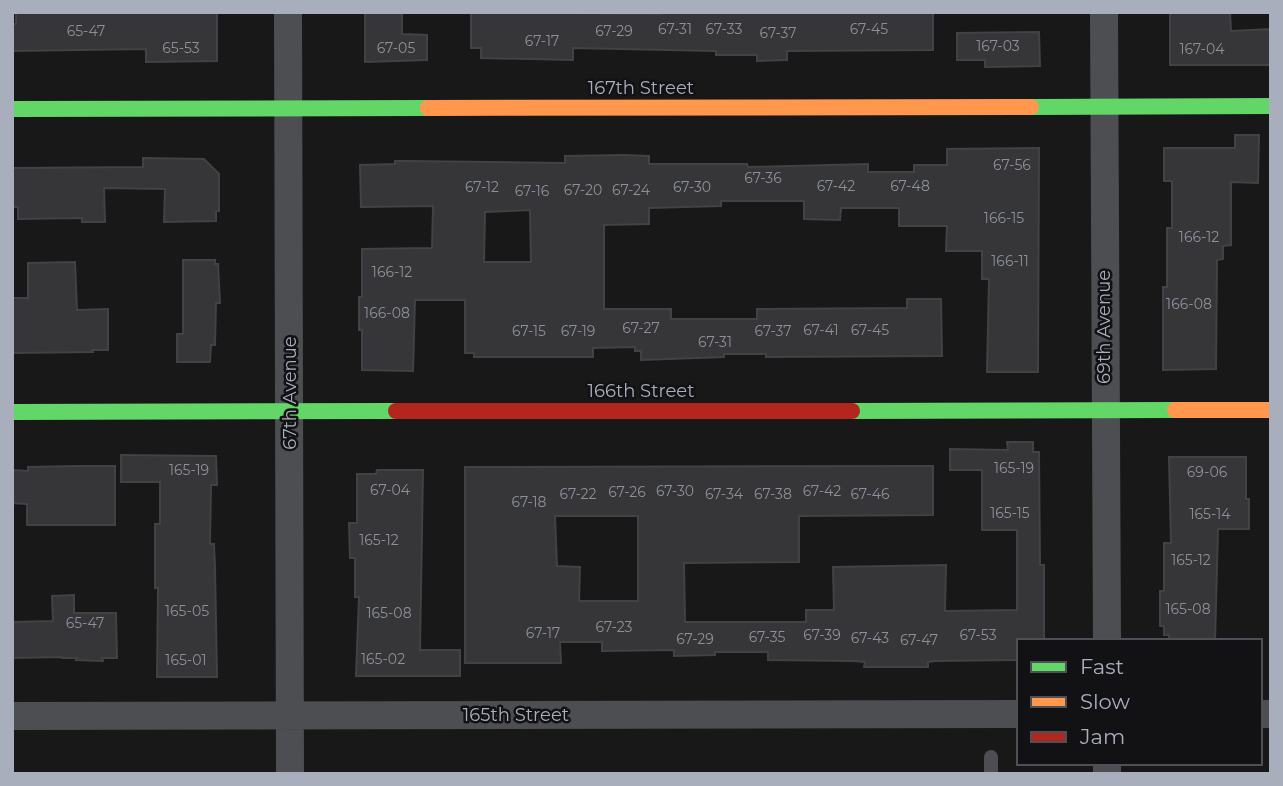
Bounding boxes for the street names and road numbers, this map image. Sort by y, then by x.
street label: 167th Street [588,77,694,99]
street label: 69th Avenue [1093,270,1115,384]
street label: 67th Avenue [279,336,301,450]
street label: 166th Street [587,380,695,402]
street label: 165th Street [463,704,569,726]

